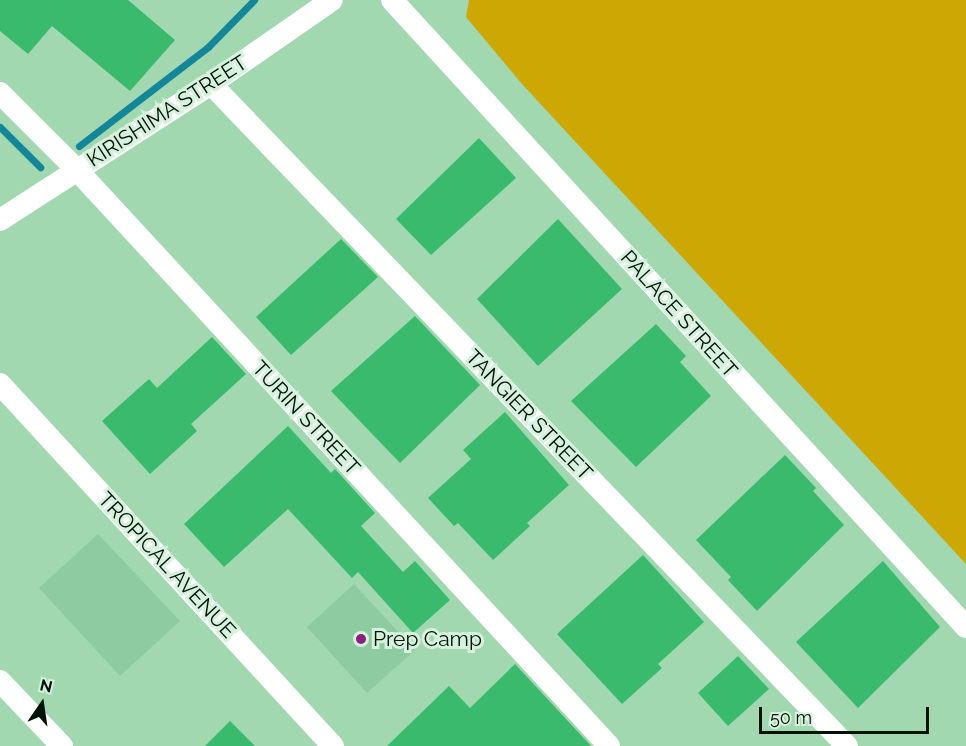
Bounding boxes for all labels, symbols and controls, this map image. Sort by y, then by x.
street label: KIRISHIMA STREET [82,50,252,172]
street label: PALACE STREET [615,245,743,383]
street label: TANGIER STREET [460,345,598,485]
street label: TURIN STREET [247,356,365,480]
street label: TROPICAL AVENUE [93,486,241,644]
place label: Prep Camp [373,626,482,652]
marker: Prep Camp [354,632,368,646]
north arrow [12,674,72,734]
text: N [38,675,54,697]
scale bar [762,695,932,733]
text: 50 m [770,707,812,728]

